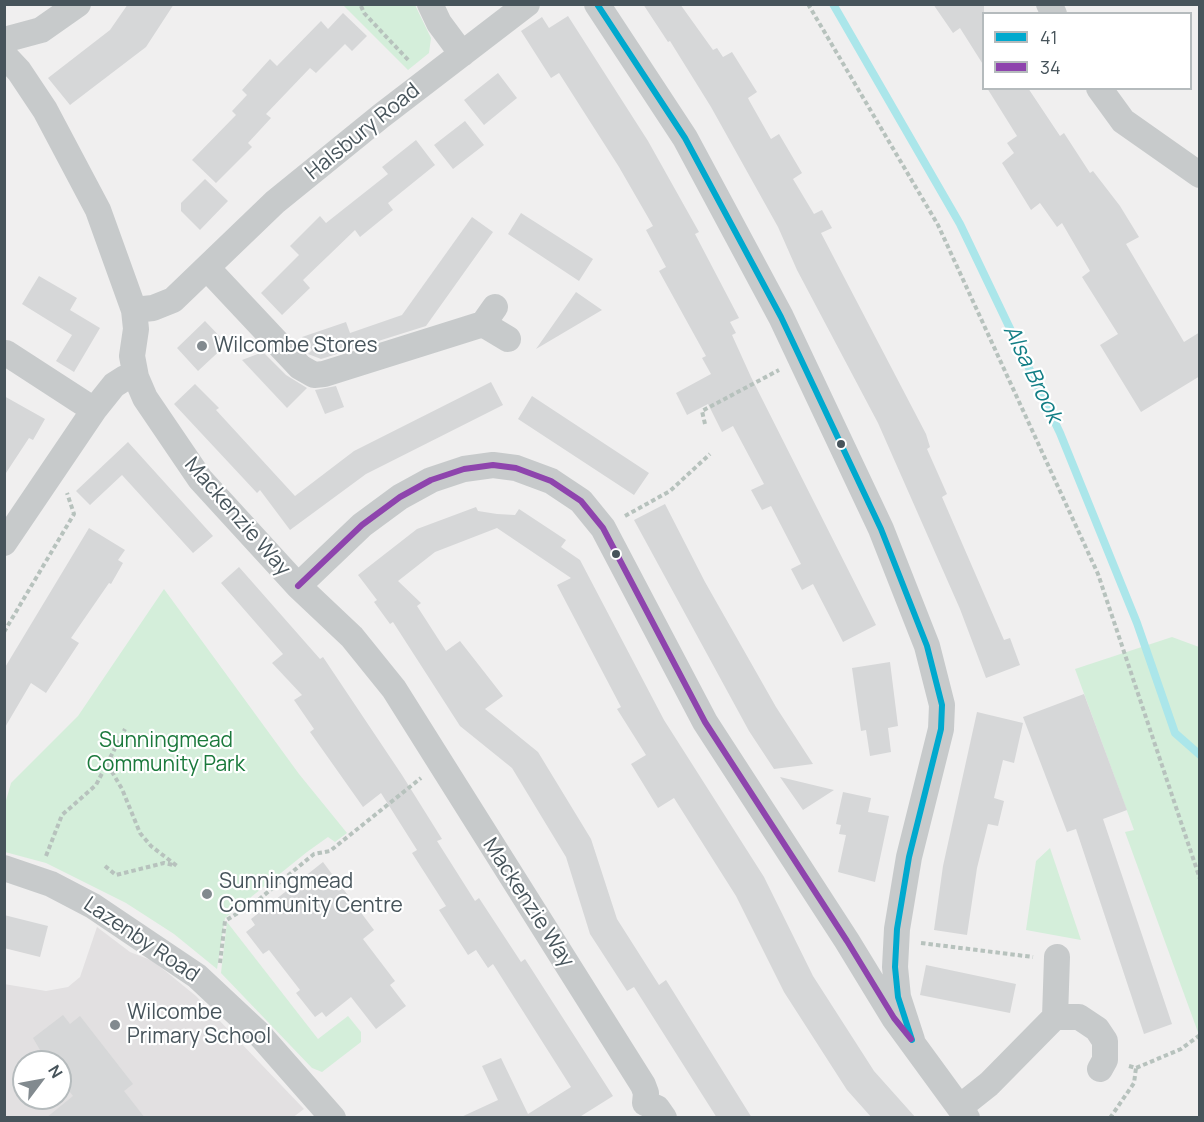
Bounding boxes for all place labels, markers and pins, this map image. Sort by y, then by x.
place label: Wilcombe Stores [214,333,377,359]
marker: Wilcombe Stores [195,339,209,353]
unlabelled marker [835,438,847,450]
unlabelled marker [610,548,622,560]
place label: Sunningmead Community Centre [219,869,403,919]
marker: Sunningmead Community Centre [200,887,214,901]
place label: Wilcombe Primary School [127,1000,271,1050]
marker: Wilcombe Primary School [108,1018,122,1032]

